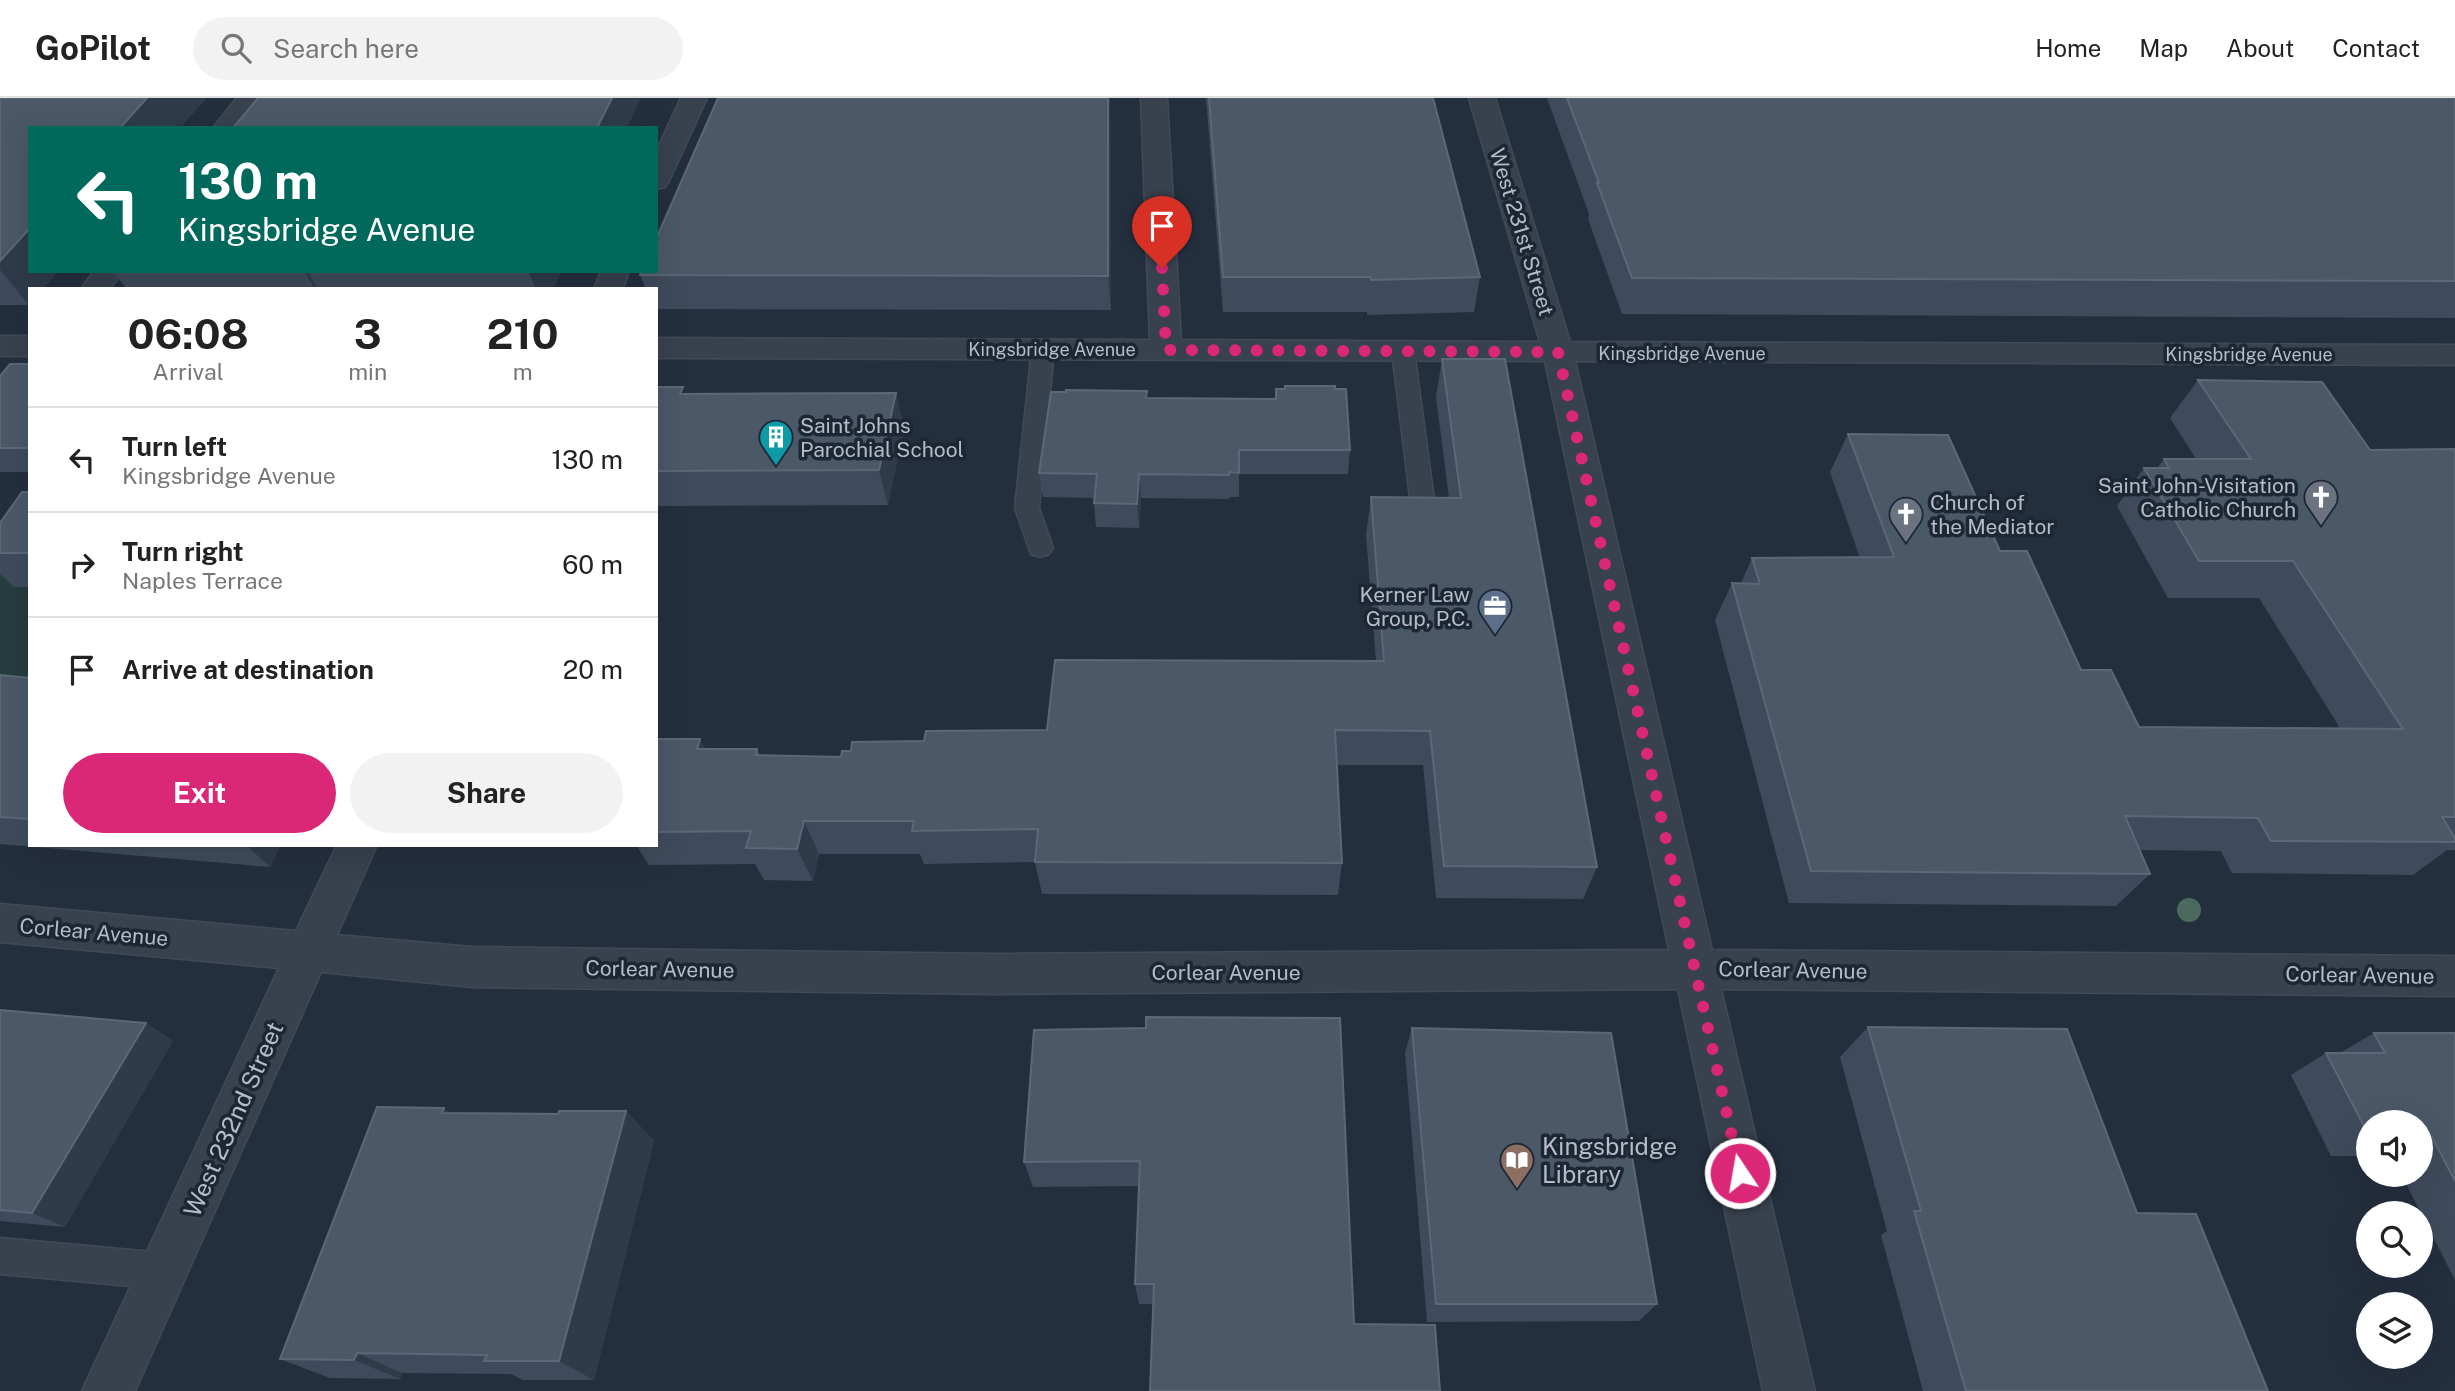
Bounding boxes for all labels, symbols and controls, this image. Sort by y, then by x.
search box [193,17,683,80]
text: GoPilot [35,29,151,67]
icon: search [217,29,255,67]
text: Search here [273,33,419,64]
text: Home [2035,34,2101,62]
text: Map [2139,34,2188,62]
text: About [2226,34,2294,62]
text: Contact [2332,34,2420,62]
street label: West 231st Street [1485,145,1559,319]
text: 130 m [178,152,318,210]
icon: left [63,154,154,245]
pin [1132,196,1192,268]
icon: arrive [1143,207,1181,245]
text: Kingsbridge Avenue [178,211,476,248]
text: 06:08 [128,309,249,358]
text: 3 [354,309,382,358]
text: 210 [487,309,558,358]
street label: Kingsbridge Avenue [968,339,1136,360]
street label: Kingsbridge Avenue [1598,343,1766,364]
street label: Kingsbridge Avenue [2165,344,2333,365]
text: Arrival [153,358,224,385]
text: min [348,358,387,385]
text: m [513,358,533,385]
place label: Saint Johns Parochial School [800,413,964,462]
building icon: Saint Johns Parochial School [757,418,795,467]
text: Turn left [122,431,227,462]
icon: left [63,441,101,479]
text: 130 m [551,444,623,475]
text: Kingsbridge Avenue [122,462,336,489]
place label: Saint John-Visitation Catholic Church [2098,473,2296,522]
church icon: Saint John-Visitation Catholic Church [2302,478,2340,527]
place label: Church of the Mediator [1930,490,2054,539]
church icon: Church of the Mediator [1887,495,1925,544]
text: Turn right [122,536,244,567]
icon: right [63,546,101,584]
text: 60 m [562,549,623,580]
text: Naples Terrace [122,567,283,594]
place label: Kerner Law Group, P.C. [1359,582,1470,631]
office icon: Kerner Law Group, P.C. [1476,587,1514,636]
icon: arrive [63,651,101,689]
text: Arrive at destination [122,654,374,685]
text: 20 m [563,654,623,685]
button: Exit [63,753,336,833]
button: Share [350,753,623,833]
street label: Corlear Avenue [19,913,169,951]
street label: Corlear Avenue [585,955,735,983]
street label: Corlear Avenue [1718,956,1868,984]
street label: Corlear Avenue [1151,960,1301,985]
street label: Corlear Avenue [2285,961,2435,989]
street label: West 232nd Street [177,1017,289,1221]
map controls [2356,1110,2433,1369]
button: sound [2356,1110,2433,1187]
place label: Kingsbridge Library [1542,1132,1677,1188]
position arrow [1703,1136,1777,1210]
library icon: Kingsbridge Library [1498,1141,1536,1190]
button: search [2356,1201,2433,1278]
button: layers [2356,1292,2433,1369]

